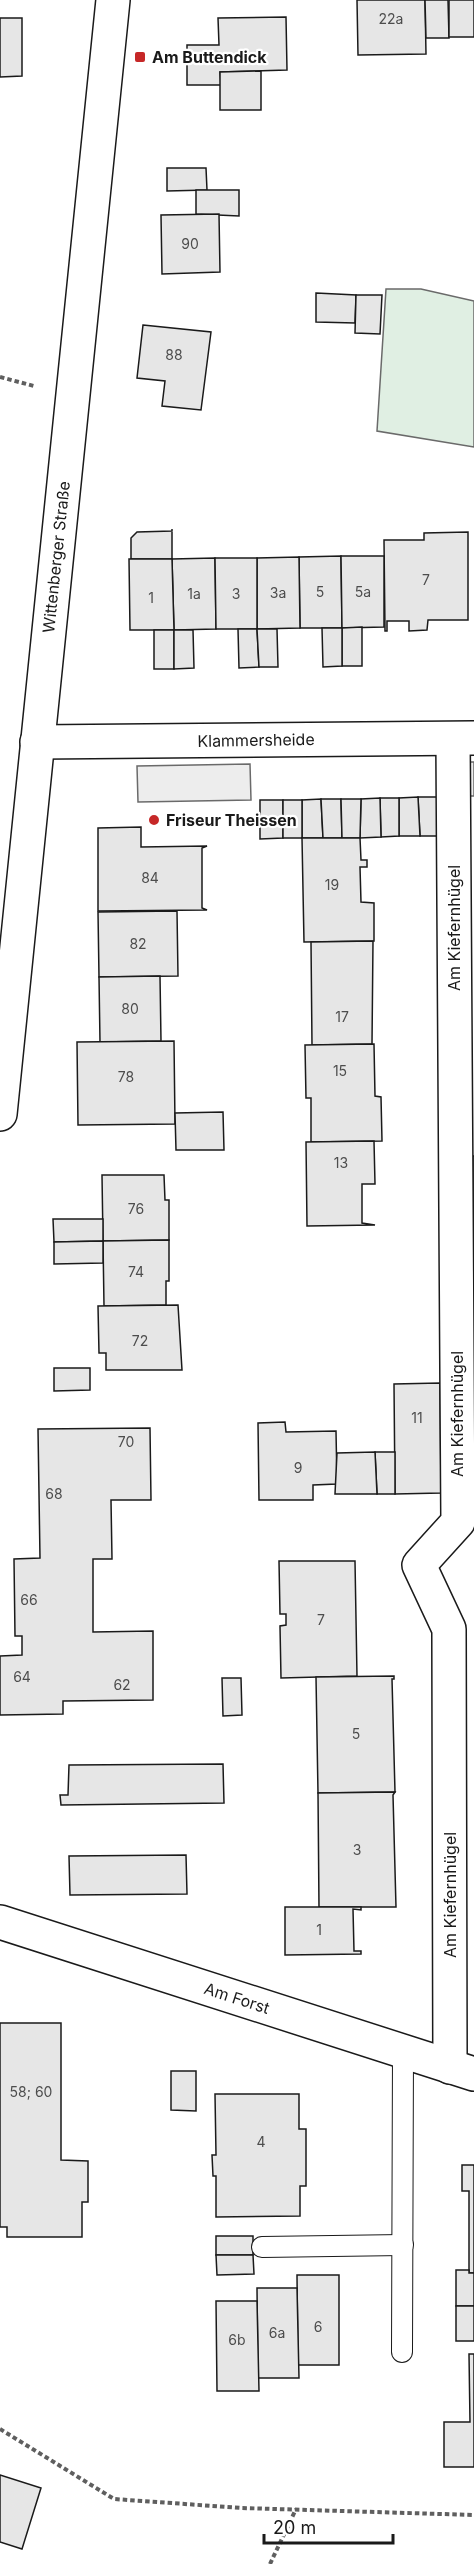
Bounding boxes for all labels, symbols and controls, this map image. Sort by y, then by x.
house number: 22a [379,10,403,27]
place label: Am Buttendick [152,47,267,67]
marker: Am Buttendick [133,50,147,64]
house number: 90 [181,235,199,252]
house number: 88 [165,346,183,363]
street label: Wittenberger Straße [38,480,74,634]
house number: 7 [422,571,430,588]
house number: 5 [316,583,324,600]
house number: 5a [355,583,371,600]
house number: 3a [270,584,286,601]
house number: 1a [187,585,201,602]
house number: 3 [232,585,240,602]
house number: 1 [148,589,154,606]
street label: Klammersheide [197,729,315,751]
place label: Friseur Theissen [166,810,297,830]
marker: Friseur Theissen [147,813,161,827]
street label: Am Kiefernhügel [444,865,464,991]
house number: 84 [141,869,159,886]
house number: 19 [325,876,339,893]
house number: 82 [129,935,147,952]
house number: 80 [121,1000,139,1017]
house number: 17 [335,1008,349,1025]
house number: 15 [333,1062,347,1079]
house number: 78 [118,1068,134,1085]
house number: 13 [334,1154,348,1171]
house number: 76 [128,1200,144,1217]
house number: 74 [128,1263,144,1280]
house number: 72 [132,1332,148,1349]
street label: Am Kiefernhügel [447,1351,467,1477]
house number: 11 [411,1409,423,1426]
house number: 70 [118,1433,134,1450]
house number: 9 [294,1459,302,1476]
house number: 68 [45,1485,63,1502]
house number: 66 [20,1591,38,1608]
house number: 7 [317,1611,325,1628]
house number: 64 [13,1668,31,1685]
house number: 62 [113,1676,131,1693]
house number: 5 [352,1725,360,1742]
street label: Am Kiefernhügel [440,1832,460,1958]
house number: 3 [353,1841,361,1858]
house number: 1 [316,1921,322,1938]
street label: Am Forst [202,1978,272,2018]
house number: 58; 60 [10,2083,52,2100]
house number: 4 [256,2133,266,2150]
house number: 6 [314,2318,322,2335]
house number: 6a [269,2324,285,2341]
house number: 6b [228,2331,246,2348]
scale bar [264,2507,393,2545]
text: 20 m [273,2517,316,2538]

